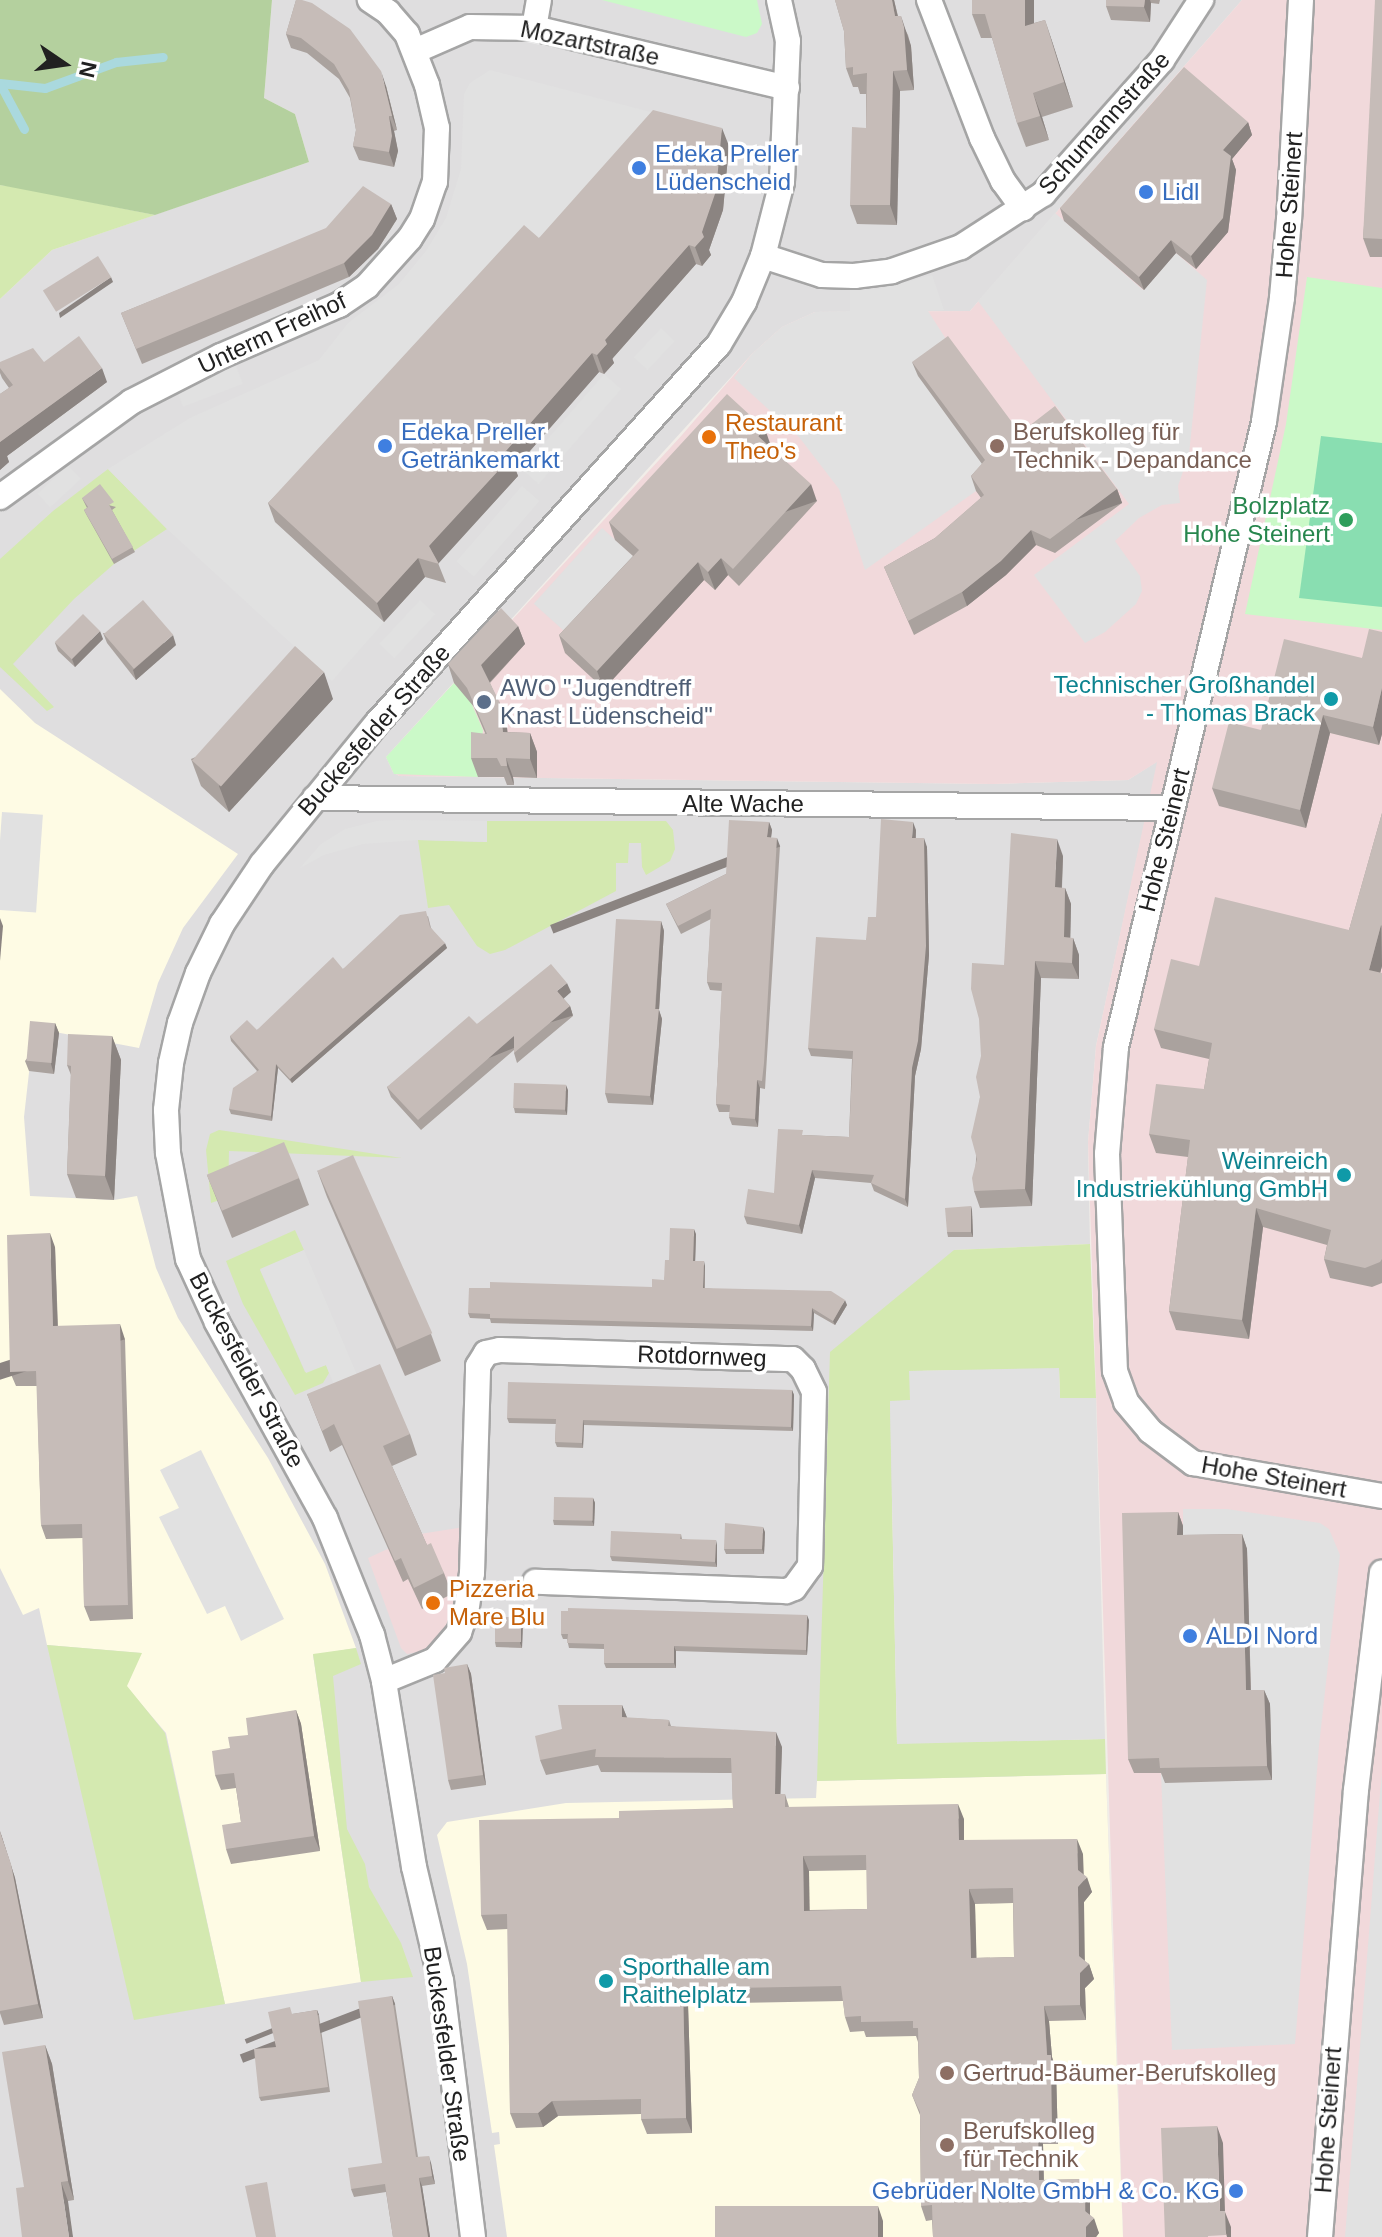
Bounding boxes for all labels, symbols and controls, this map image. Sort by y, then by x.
street label: Mozartstraße [518,14,662,72]
north arrow [24,24,104,104]
street label: Schumannstraße [1032,45,1176,201]
text: N [74,59,102,80]
street label: Hohe Steinert [1270,131,1308,279]
place label: Edeka Preller Lüdenscheid [655,140,799,196]
marker: Edeka Preller Lüdenscheid [630,159,648,177]
place label: Lidl [1162,178,1199,206]
marker: Lidl [1137,183,1155,201]
street label: Unterm Freihof [193,286,351,380]
place label: Restaurant Theo's [725,409,842,465]
place label: Edeka Preller Getränkemarkt [401,418,560,474]
place label: Berufskolleg für Technik - Depandance [1013,418,1252,474]
marker: Restaurant Theo's [700,428,718,446]
marker: Edeka Preller Getränkemarkt [376,437,394,455]
marker: Berufskolleg für Technik - Depandance [988,437,1006,455]
place label: Bolzplatz Hohe Steinert [1183,492,1330,548]
marker: Bolzplatz Hohe Steinert [1337,511,1355,529]
street label: Buckesfelder Straße [292,639,456,821]
place label: Technischer Großhandel - Thomas Brack [1054,671,1315,727]
place label: AWO "Jugendtreff Knast Lüdenscheid" [500,674,713,730]
marker: Technischer Großhandel - Thomas Brack [1322,690,1340,708]
marker: AWO "Jugendtreff Knast Lüdenscheid" [475,693,493,711]
street label: Hohe Steinert [1132,765,1196,915]
street label: Alte Wache [682,790,804,818]
place label: Weinreich Industriekühlung GmbH [1076,1147,1328,1203]
marker: Weinreich Industriekühlung GmbH [1335,1166,1353,1184]
street label: Buckesfelder Straße [183,1267,311,1473]
street label: Rotdornweg [637,1339,767,1373]
street label: Hohe Steinert [1199,1450,1349,1504]
place label: Pizzeria Mare Blu [449,1575,545,1631]
marker: Pizzeria Mare Blu [424,1594,442,1612]
place label: ALDI Nord [1206,1622,1318,1650]
marker: ALDI Nord [1181,1627,1199,1645]
street label: Buckesfelder Straße [418,1944,476,2164]
place label: Sporthalle am Raithelplatz [622,1953,770,2009]
marker: Sporthalle am Raithelplatz [597,1972,615,1990]
street label: Hohe Steinert [1309,2046,1347,2194]
place label: Gertrud-Bäumer-Berufskolleg [963,2059,1276,2087]
marker: Gertrud-Bäumer-Berufskolleg [938,2064,956,2082]
place label: Berufskolleg für Technik [963,2117,1095,2173]
marker: Berufskolleg für Technik [938,2136,956,2154]
place label: Gebrüder Nolte GmbH & Co. KG [872,2177,1220,2205]
marker: Gebrüder Nolte GmbH & Co. KG [1227,2182,1245,2200]

